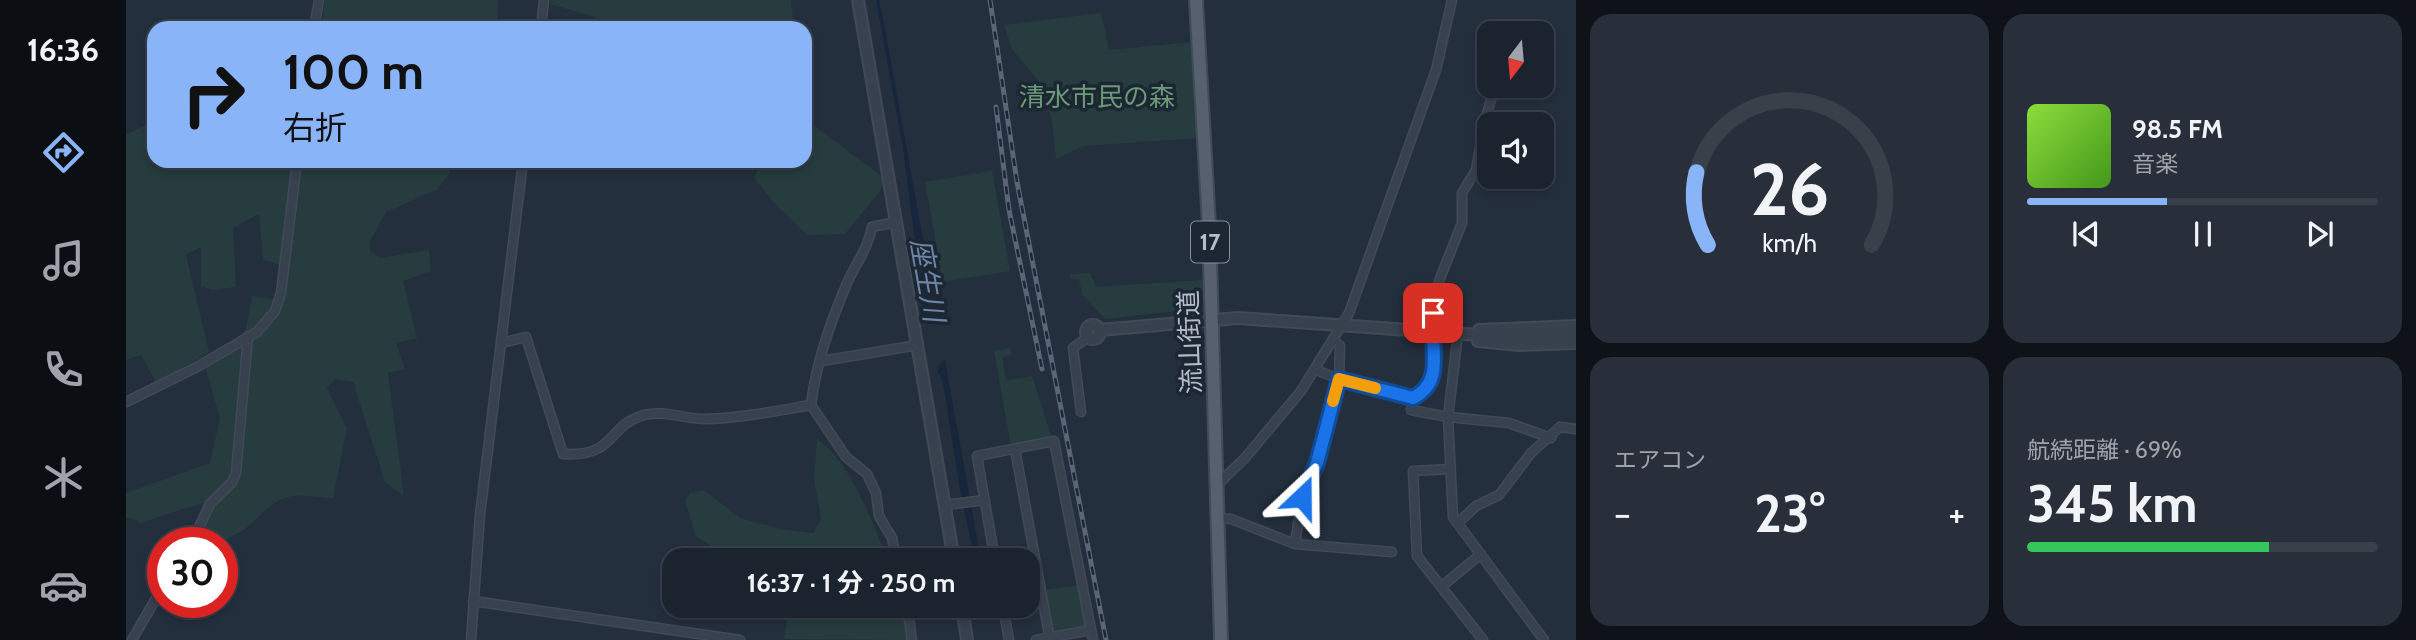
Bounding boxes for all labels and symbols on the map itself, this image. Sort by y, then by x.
north arrow [1477,21,1554,98]
park label: 清水市民の森 [1019,81,1175,113]
road number: 17 [1191,222,1229,262]
water label: 座生川 [904,236,953,327]
pin [1403,283,1463,343]
street label: 流山街道 [1172,289,1208,395]
position arrow [1265,460,1339,534]
speed limit sign: 30 [147,527,238,618]

